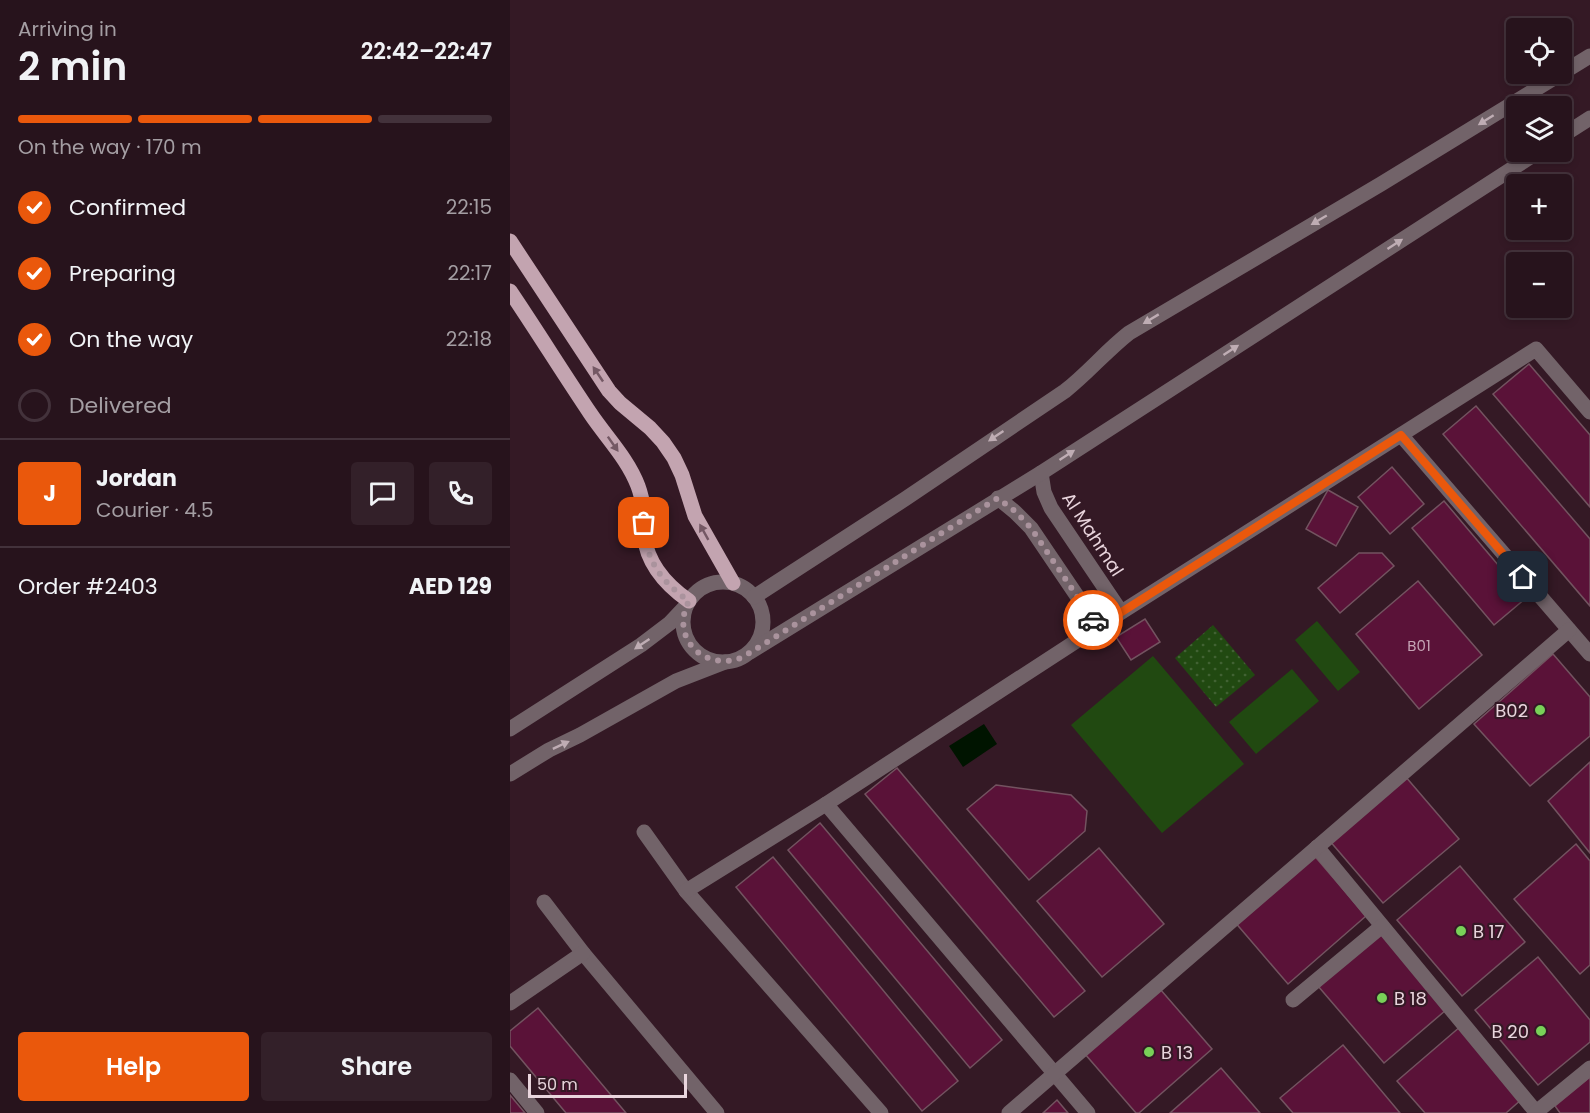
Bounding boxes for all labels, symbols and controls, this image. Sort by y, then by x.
text: Arriving in [18,15,117,43]
map controls [1506,18,1572,318]
button: locate [1506,18,1572,84]
text: 22:42–22:47 [361,36,492,67]
text: 2 min [18,39,127,94]
button: layers [1506,96,1572,162]
one-way arrow [1479,114,1495,126]
text: On the way · 170 m [18,133,202,161]
button: + [1506,174,1572,240]
icon: check [18,191,51,224]
text: Confirmed [69,192,186,223]
text: 22:15 [446,193,492,221]
one-way arrow [1310,215,1327,225]
one-way arrow [1387,238,1403,249]
button: − [1506,252,1572,318]
icon: check [18,257,51,290]
text: Preparing [69,258,176,289]
text: 22:17 [447,259,492,287]
one-way arrow [1143,314,1159,325]
icon: check [18,323,51,356]
text: On the way [69,324,193,355]
text: 22:18 [446,325,492,353]
one-way arrow [1223,344,1239,355]
one-way arrow [593,366,604,382]
text: Delivered [69,390,172,421]
one-way arrow [989,430,1005,442]
one-way arrow [607,435,619,451]
one-way arrow [1059,450,1076,461]
button: chat [351,462,414,525]
button: phone [429,462,492,525]
text: Jordan [96,463,177,494]
text: J [43,478,56,509]
street label: Al Mahmal [1056,487,1130,581]
text: Courier · 4.5 [96,496,214,524]
pin [618,497,669,548]
icon: bag [627,506,660,539]
one-way arrow [699,524,709,541]
pin [1497,551,1548,602]
icon: home [1506,560,1539,593]
text: Order #2403 [18,571,158,602]
text: AED 129 [409,571,492,602]
courier [1063,590,1123,650]
icon: car [1077,604,1110,637]
house number: B01 [1407,635,1431,656]
one-way arrow [634,638,650,650]
place label: B02 [1495,698,1528,723]
marker: B02 [1533,703,1547,717]
one-way arrow [552,740,569,749]
place label: B 17 [1473,919,1505,944]
marker: B 17 [1454,924,1468,938]
place label: B 18 [1394,986,1427,1011]
marker: B 18 [1375,991,1389,1005]
place label: B 20 [1492,1019,1529,1044]
marker: B 20 [1534,1024,1548,1038]
button: Help [18,1032,249,1101]
button: Share [261,1032,492,1101]
place label: B 13 [1161,1040,1193,1065]
marker: B 13 [1142,1045,1156,1059]
scale bar [528,1071,687,1098]
text: 50 m [537,1073,578,1096]

